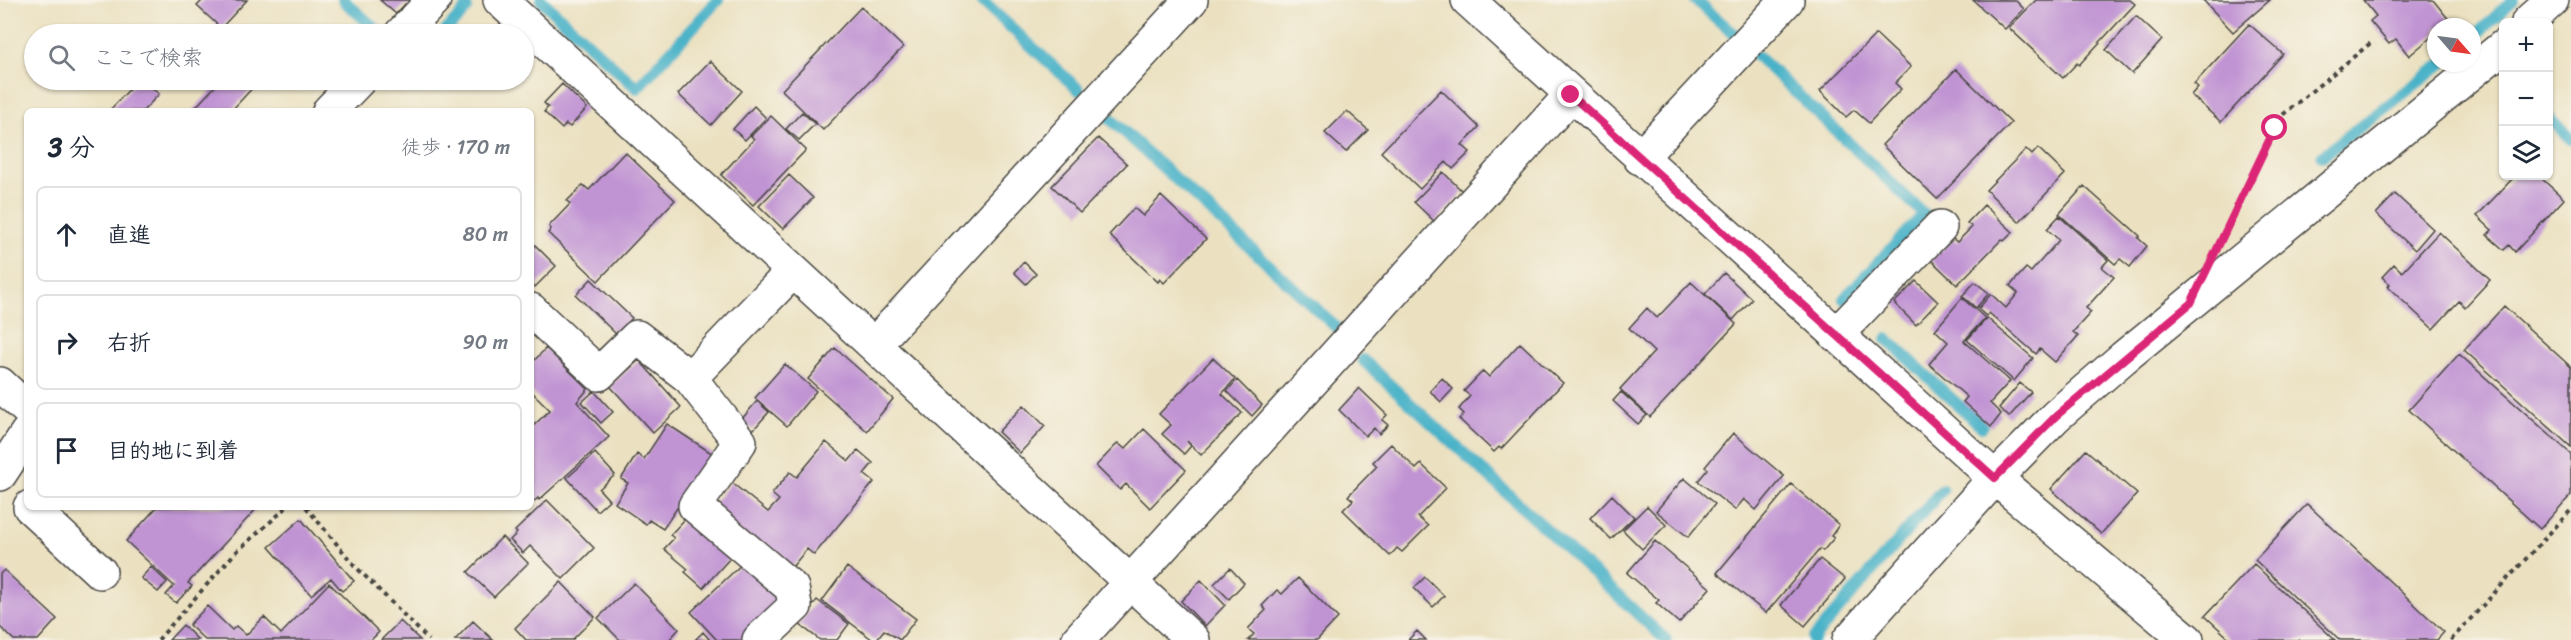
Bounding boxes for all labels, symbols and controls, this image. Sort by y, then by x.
north arrow [2427,18,2481,72]
map controls [2499,18,2553,180]
button: + [2499,18,2553,72]
search box [24,24,534,90]
text: ここで検索 [93,38,203,77]
icon: search [45,41,78,74]
button: − [2499,72,2553,126]
route end [1557,81,1583,107]
route start [2261,114,2287,140]
text: 3 分 [48,124,95,170]
button: layers [2499,126,2553,180]
text: 徒歩 · 170 m [401,130,510,165]
text: 直進 [107,215,151,254]
text: 80 m [463,217,508,252]
icon: ahead [50,218,83,251]
text: 右折 [107,323,151,362]
text: 90 m [463,325,508,360]
icon: right [50,326,83,359]
text: 目的地に到着 [107,431,239,470]
icon: arrive [50,434,83,467]

